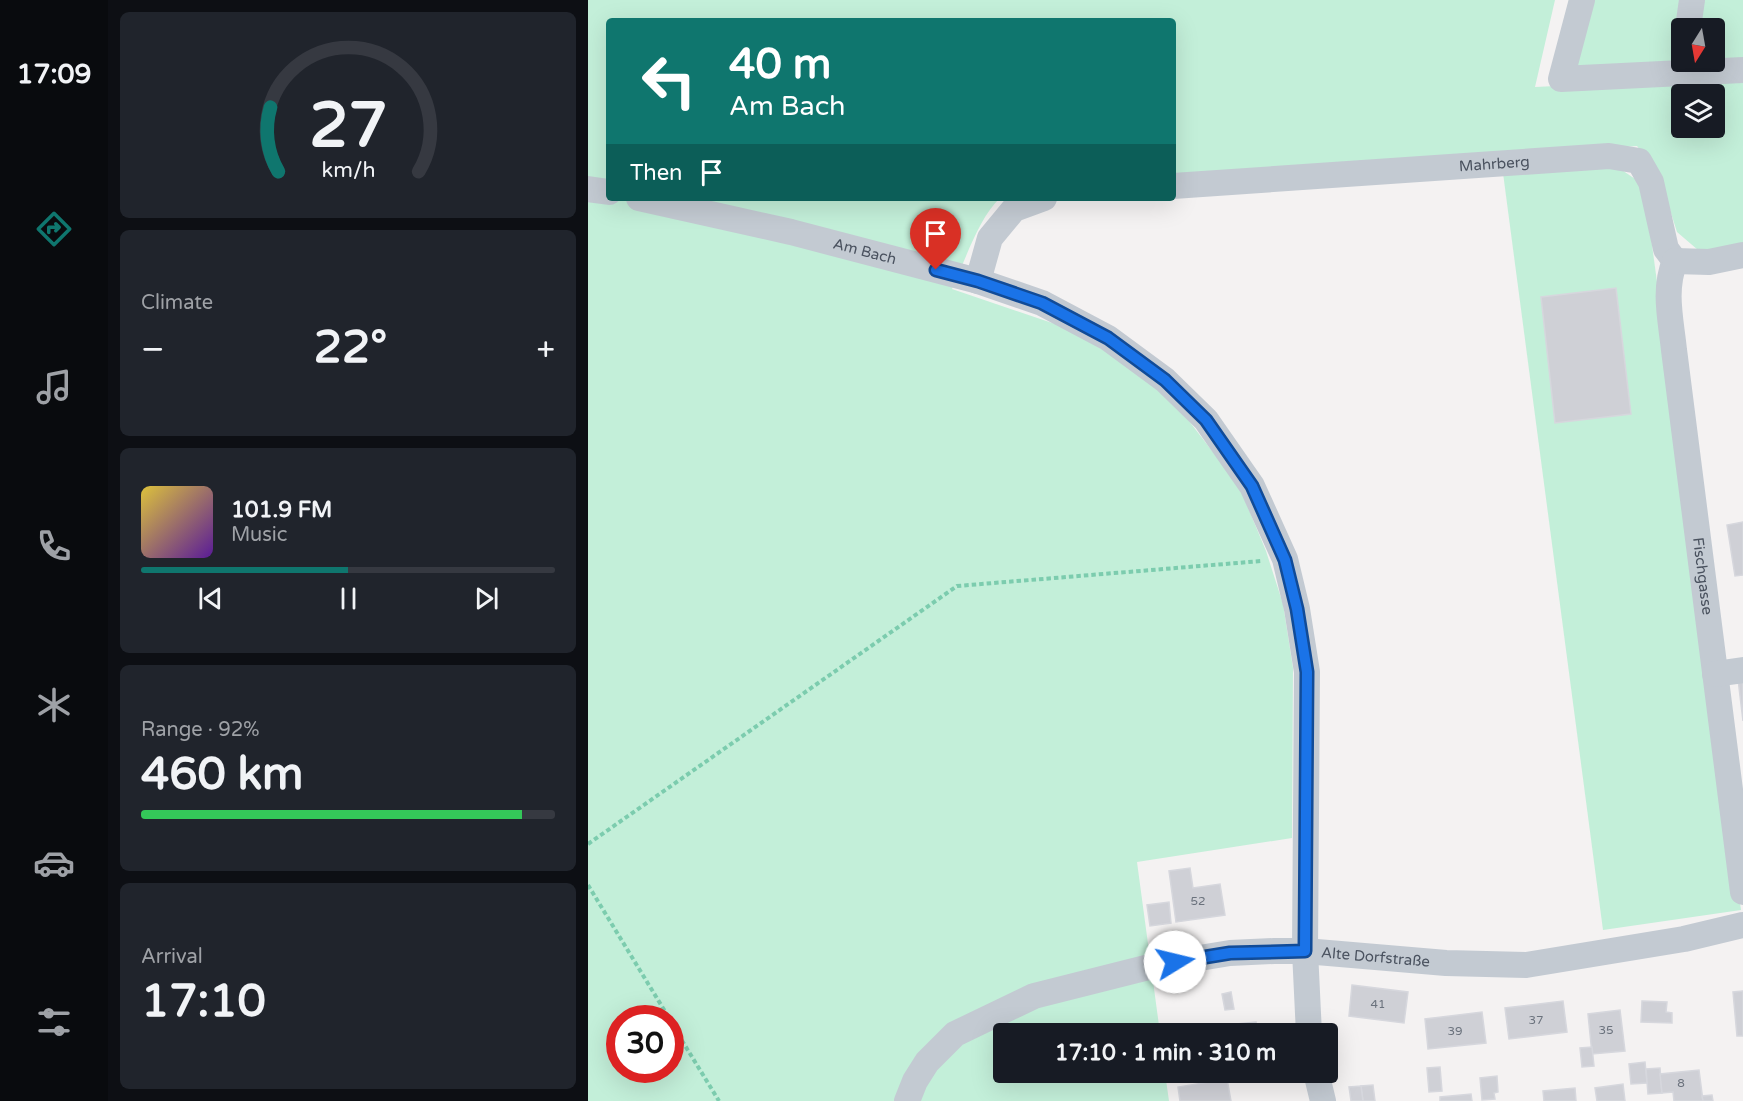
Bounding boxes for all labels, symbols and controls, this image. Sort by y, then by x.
north arrow [1671,18,1725,72]
map controls [1671,18,1725,138]
text: 40 m [729,39,831,90]
icon: left [630,42,708,120]
text: 17:09 [17,58,91,91]
button: layers [1671,84,1725,138]
text: 27 [309,89,387,164]
text: Am Bach [729,90,846,123]
street label: Mahrberg [1458,152,1530,175]
icon: arrive [695,156,728,189]
text: km/h [321,157,375,183]
text: Then [630,160,683,186]
icon: directions [33,208,75,250]
pin [910,208,961,270]
icon: arrive [919,217,952,250]
street label: Am Bach [831,234,898,268]
text: Climate [141,291,213,315]
text: 22° [314,321,387,375]
text: − [141,330,165,369]
text: + [536,330,555,369]
icon: music [33,366,75,408]
text: 101.9 FM [231,497,332,523]
text: Music [231,523,287,547]
icon: phone [33,525,75,567]
street label: Fischgasse [1689,536,1717,616]
icon: previous [194,582,227,615]
icon: pause [332,582,365,615]
icon: next [470,582,503,615]
icon: climate [33,684,75,726]
text: Range · 92% [141,718,260,742]
text: 460 km [141,748,303,802]
icon: car [33,842,75,884]
house number: 52 [1190,894,1206,908]
position arrow [1143,930,1207,994]
street label: Alte Dorfstraße [1320,943,1431,971]
text: Arrival [141,945,203,969]
text: 17:10 [141,975,266,1029]
house number: 41 [1370,997,1386,1011]
icon: filters [33,1001,75,1043]
speed limit sign: 30 [606,1005,684,1083]
house number: 37 [1528,1013,1544,1027]
house number: 35 [1598,1023,1614,1037]
house number: 39 [1447,1024,1463,1038]
text: 17:10 · 1 min · 310 m [1055,1040,1276,1066]
house number: 8 [1677,1076,1685,1090]

